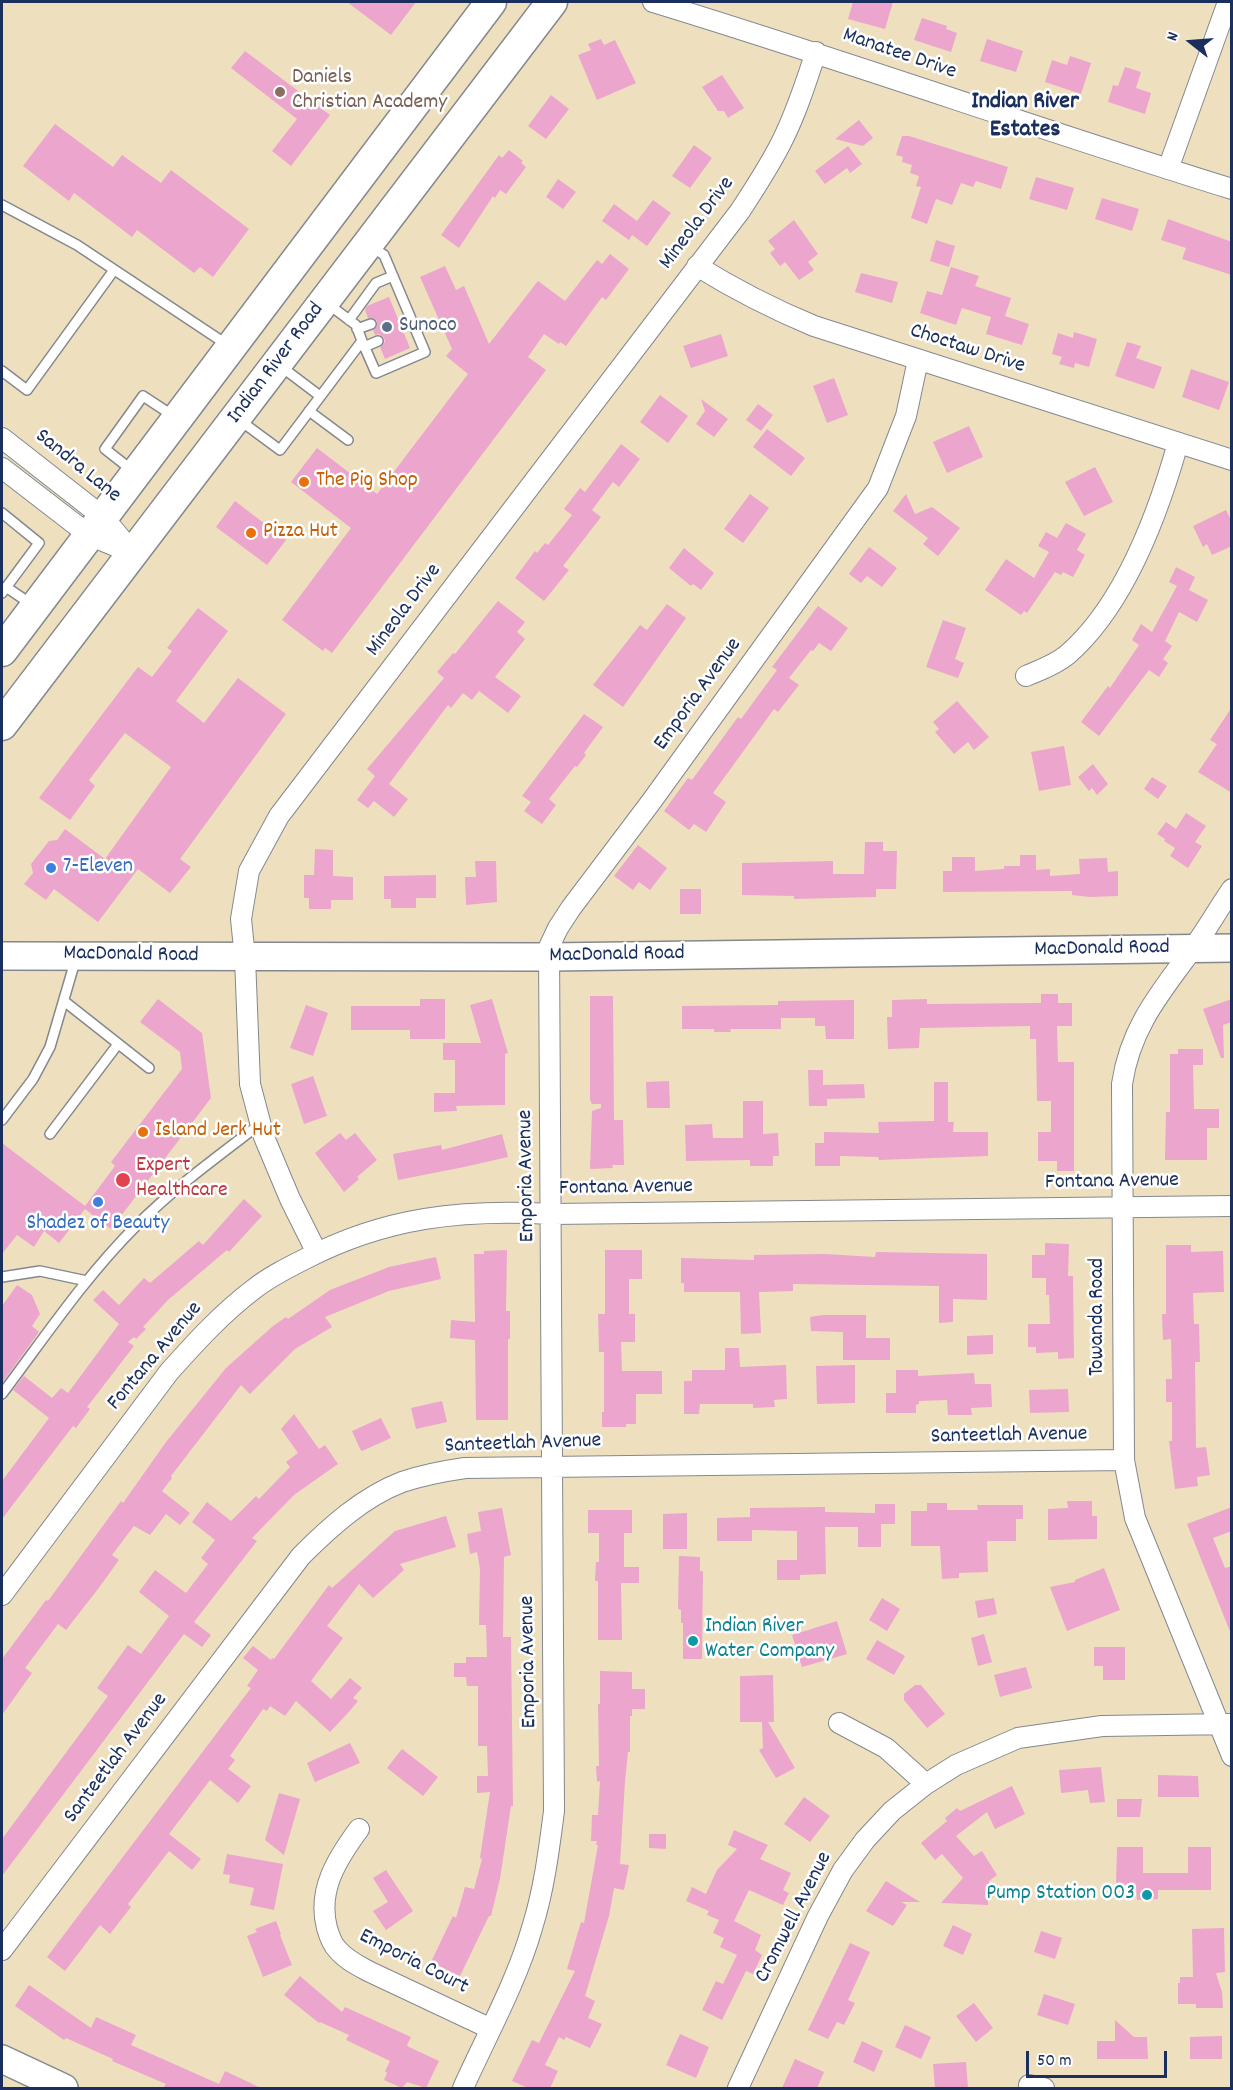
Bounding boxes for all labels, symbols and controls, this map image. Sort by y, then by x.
north arrow [1161,12,1221,72]
street label: Manatee Drive [839,23,959,87]
text: N [1161,29,1185,44]
place label: Daniels Christian Academy [292,66,447,118]
marker: Daniels Christian Academy [273,85,287,99]
district label: Indian River Estates [971,90,1079,146]
street label: Mineola Drive [654,172,742,276]
street label: Indian River Road [223,298,331,430]
place label: Sunoco [399,314,457,340]
street label: Choctaw Drive [906,319,1028,381]
marker: Sunoco [380,320,394,334]
street label: Sandra Lane [29,424,125,510]
place label: The Pig Shop [316,469,418,495]
marker: The Pig Shop [297,475,311,489]
place label: Pizza Hut [263,520,338,546]
marker: Pizza Hut [244,526,258,540]
street label: Mineola Drive [361,559,449,663]
street label: Emporia Avenue [649,634,749,756]
place label: 7-Eleven [63,855,133,881]
marker: 7-Eleven [44,861,58,875]
street label: MacDonald Road [1034,936,1170,964]
street label: MacDonald Road [63,942,199,970]
street label: MacDonald Road [549,942,685,970]
street label: Emporia Avenue [514,1109,542,1243]
place label: Island Jerk Hut [155,1119,281,1145]
marker: Island Jerk Hut [136,1125,150,1139]
place label: Expert Healthcare [136,1154,228,1206]
street label: Fontana Avenue [1045,1169,1179,1197]
marker: Expert Healthcare [114,1171,132,1189]
street label: Fontana Avenue [559,1175,693,1203]
marker: Shadez of Beauty [91,1195,105,1209]
place label: Shadez of Beauty [27,1212,169,1238]
street label: Towanda Road [1086,1258,1112,1376]
street label: Fontana Avenue [103,1297,209,1417]
street label: Santeetlah Avenue [930,1422,1088,1452]
street label: Santeetlah Avenue [444,1429,602,1461]
street label: Emporia Avenue [516,1595,544,1729]
place label: Indian River Water Company [705,1615,834,1666]
marker: Indian River Water Company [686,1634,700,1648]
street label: Santeetlah Avenue [59,1689,175,1829]
street label: Cromwell Avenue [751,1848,839,1988]
place label: Pump Station 003 [986,1882,1135,1908]
marker: Pump Station 003 [1140,1888,1154,1902]
street label: Emporia Court [354,1924,472,2002]
scale bar [1029,2039,1170,2077]
text: 50 m [1037,2049,1072,2074]

